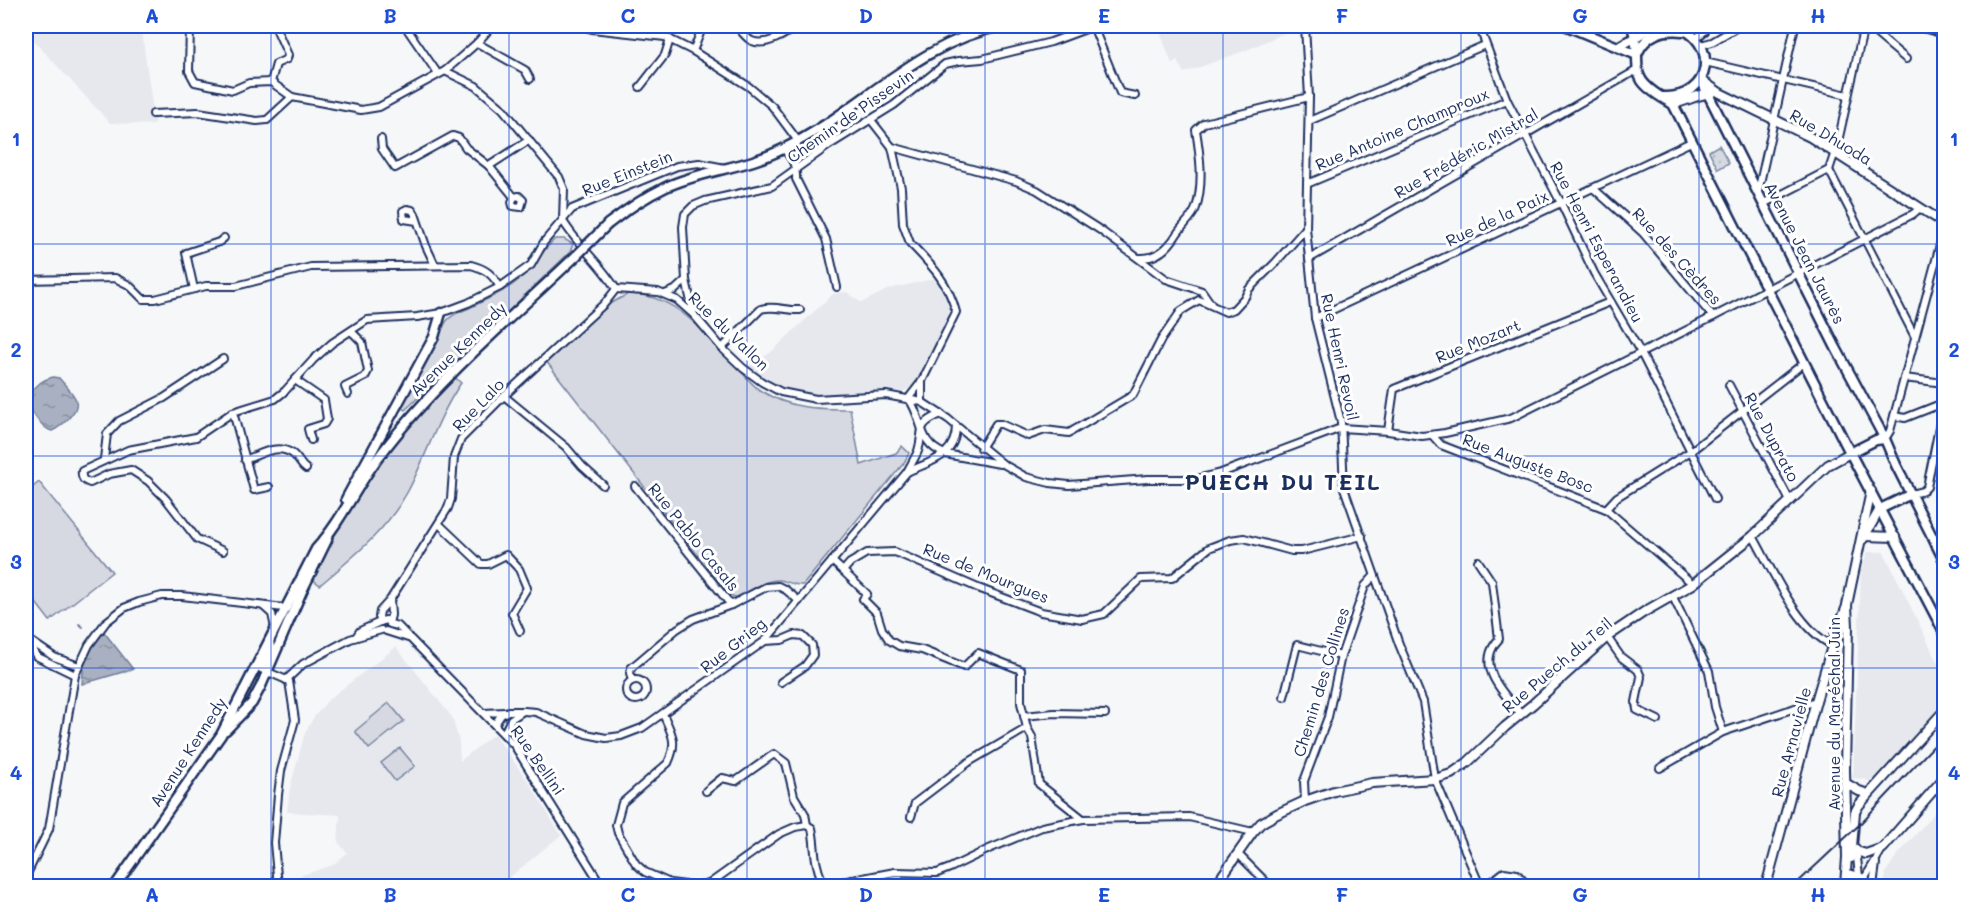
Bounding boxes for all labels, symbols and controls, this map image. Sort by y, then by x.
text: A [145,2,159,28]
text: B [383,2,397,28]
text: C [621,2,636,28]
text: D [859,2,873,28]
text: E [1098,2,1110,28]
text: F [1336,2,1349,28]
text: G [1572,2,1588,28]
text: H [1810,2,1826,28]
street label: Chemin de Pissevin [782,64,917,167]
street label: Rue Antoine Champroux [1312,82,1492,175]
street label: Rue Frédéric Mistral [1390,103,1542,202]
street label: Rue Dhuoda [1786,104,1876,169]
text: 1 [12,125,20,151]
text: 1 [1950,125,1958,151]
street label: Rue Einstein [579,145,675,200]
street label: Rue Henri Esperandieu [1546,158,1649,326]
street label: Avenue Jean Jaurès [1761,178,1850,327]
street label: Rue de la Paix [1442,185,1552,251]
street label: Rue des Cèdres [1628,203,1727,309]
street label: Rue du Vallon [684,287,774,375]
street label: Rue Henri Revoil [1317,291,1364,422]
street label: Avenue Kennedy [405,297,510,400]
street label: Rue Mozart [1432,314,1524,367]
text: 2 [10,336,22,362]
text: 2 [1948,336,1960,362]
street label: Rue Lalo [447,374,508,436]
street label: Rue Duprato [1740,388,1805,485]
street label: Rue Auguste Bosc [1460,428,1597,497]
district label: PUECH DU TEIL [1185,467,1381,496]
street label: Rue Pablo Casals [644,478,745,595]
street label: Rue de Mourgues [920,538,1052,607]
text: 3 [10,548,22,574]
text: 3 [1948,548,1960,574]
street label: Chemin des Collines [1288,605,1353,759]
street label: Rue Grieg [695,612,770,677]
street label: Rue Puech du Teil [1497,612,1616,717]
street label: Avenue du Maréchal Juin [1823,617,1844,811]
street label: Rue Arnavielle [1766,684,1815,799]
street label: Avenue Kennedy [144,693,231,810]
street label: Rue Bellini [507,721,570,799]
text: 4 [10,759,23,785]
text: 4 [1948,759,1961,785]
text: A [145,881,159,907]
text: B [383,881,397,907]
text: C [621,881,636,907]
text: D [859,881,873,907]
text: E [1098,881,1110,907]
text: F [1336,881,1349,907]
text: G [1572,881,1588,907]
text: H [1810,881,1826,907]

